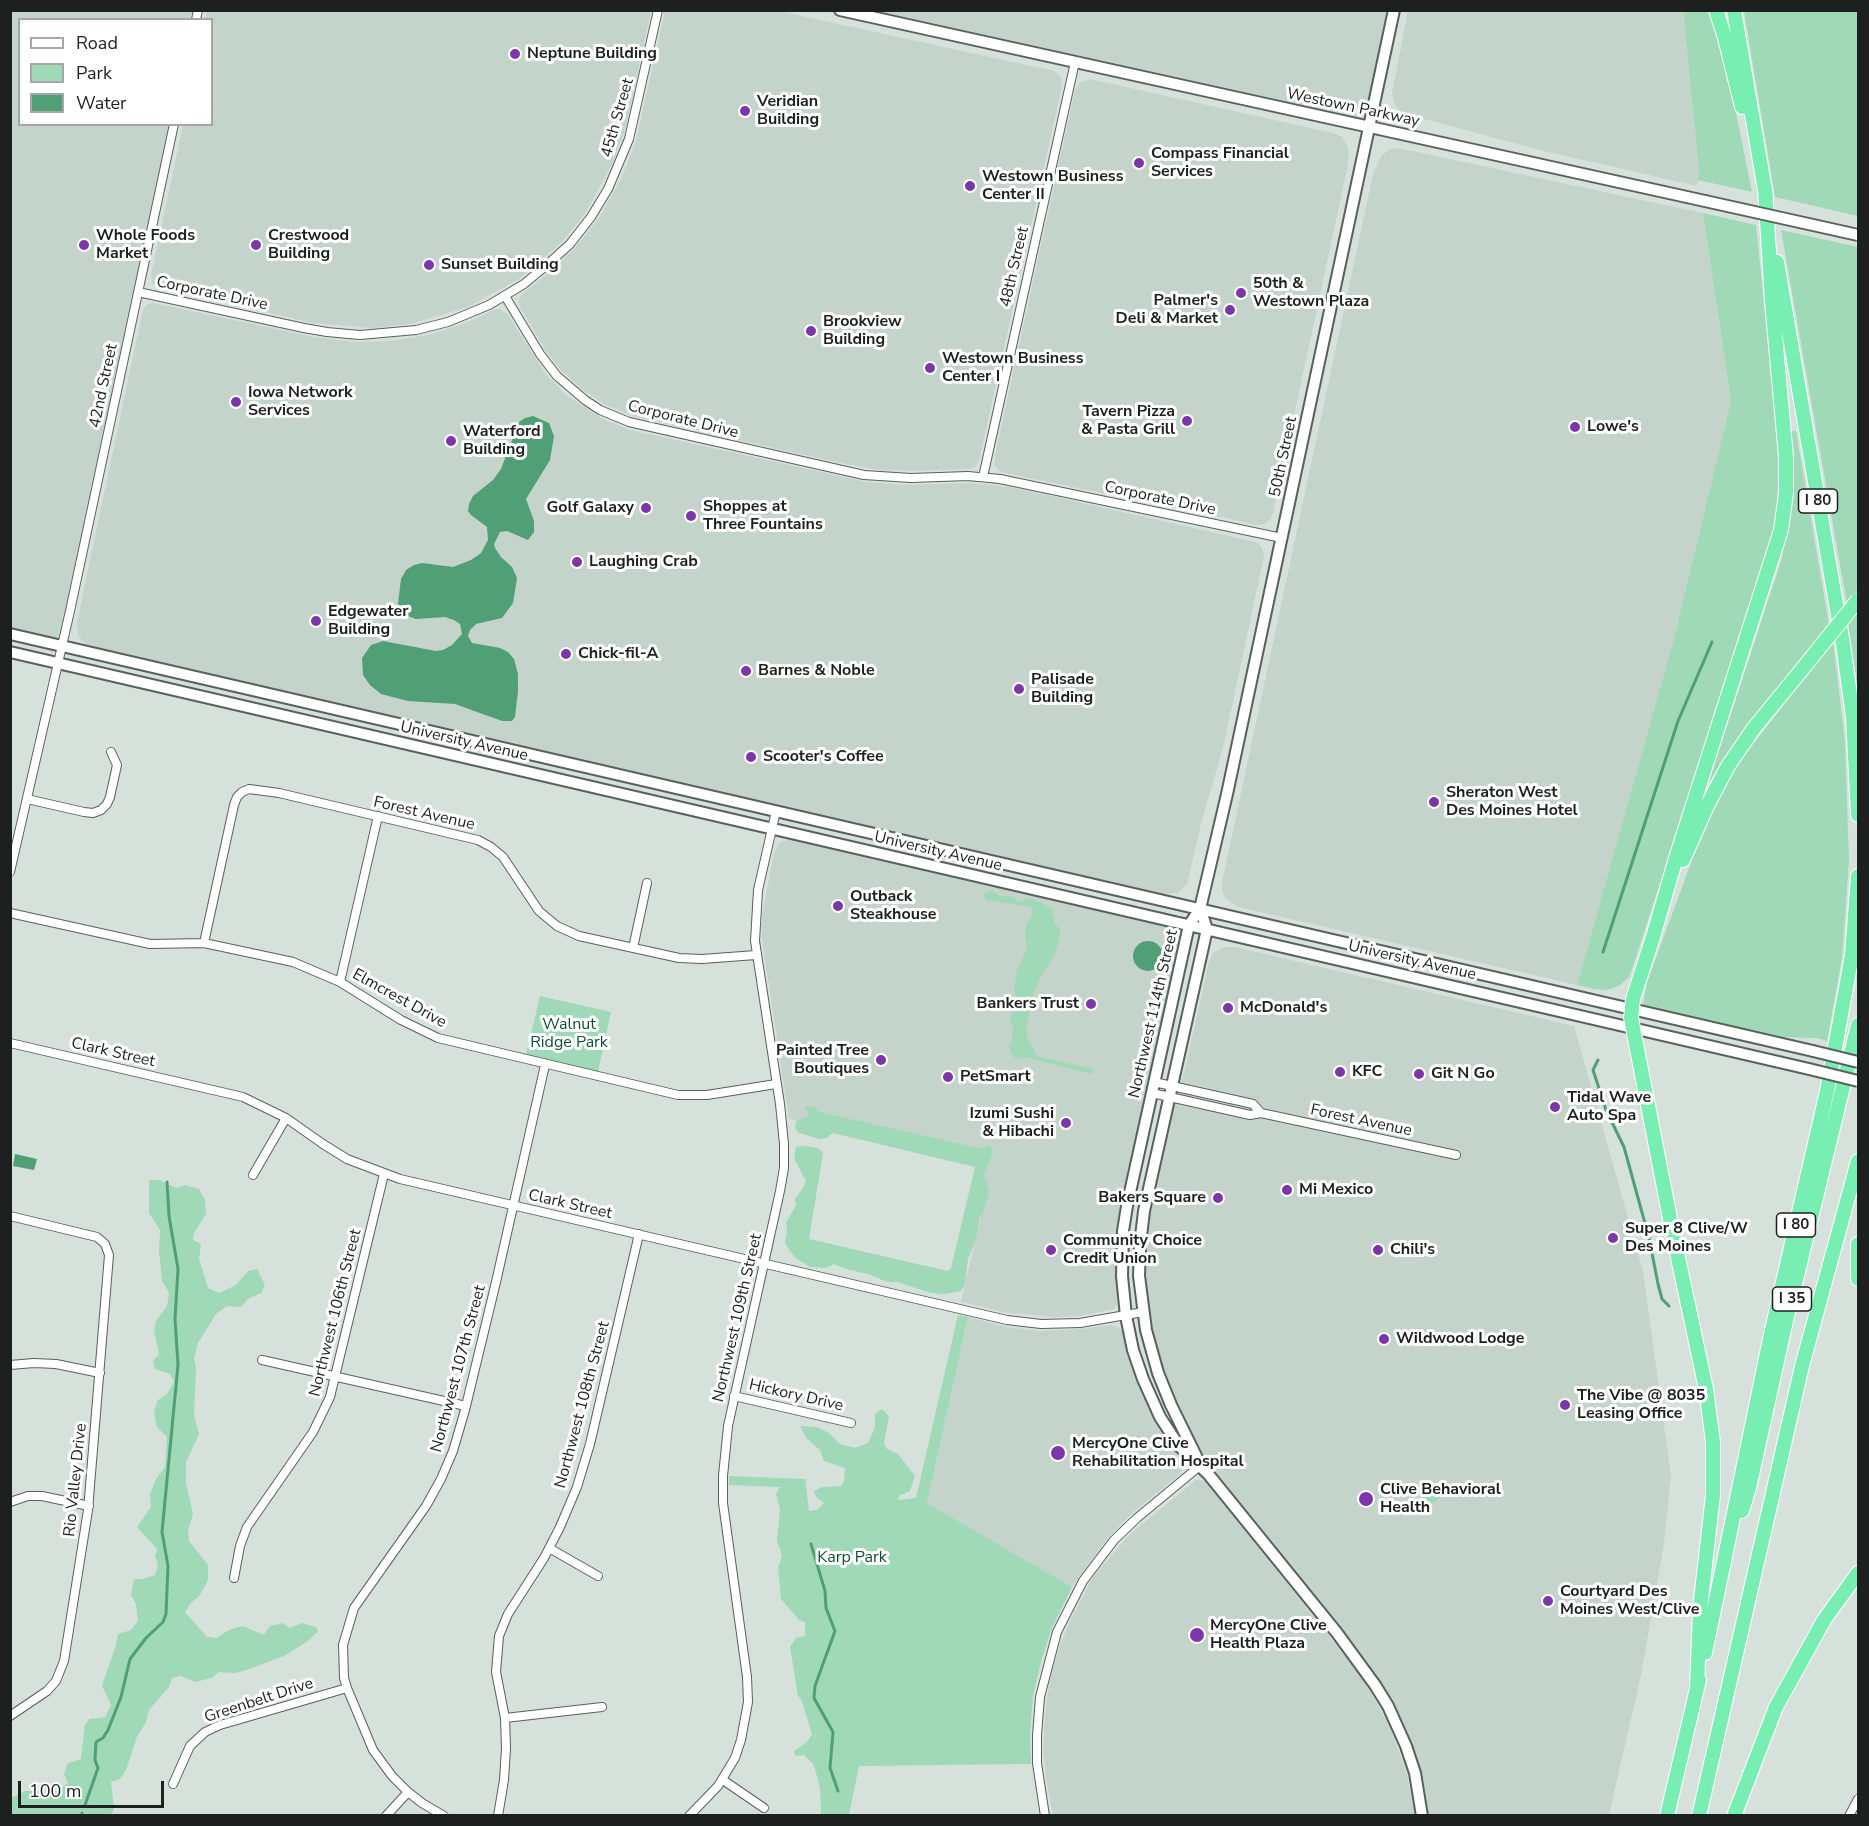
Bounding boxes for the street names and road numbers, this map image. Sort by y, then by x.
street label: 45th Street [598,76,638,160]
street label: Westown Parkway [1285,85,1421,131]
street label: 48th Street [996,225,1034,309]
street label: Corporate Drive [155,273,269,315]
street label: 42nd Street [86,342,122,430]
street label: Corporate Drive [626,397,740,443]
street label: 50th Street [1266,415,1302,499]
street label: Corporate Drive [1103,478,1217,520]
road number: I 80 [1798,489,1838,513]
street label: University Avenue [398,718,530,766]
street label: Forest Avenue [372,793,476,835]
street label: University Avenue [872,828,1004,876]
street label: Northwest 114th Street [1125,928,1183,1100]
street label: University Avenue [1346,937,1478,985]
street label: Elmcrest Drive [349,965,449,1033]
street label: Clark Street [69,1034,157,1072]
street label: Forest Avenue [1308,1101,1414,1141]
street label: Clark Street [526,1186,614,1224]
road number: I 80 [1776,1213,1816,1237]
street label: Northwest 106th Street [306,1227,366,1399]
street label: Northwest 109th Street [709,1232,767,1404]
street label: Northwest 107th Street [427,1283,491,1455]
road number: I 35 [1772,1287,1812,1311]
street label: Northwest 108th Street [551,1319,615,1491]
street label: Hickory Drive [747,1376,845,1416]
street label: Rio Valley Drive [60,1422,92,1538]
street label: Greenbelt Drive [202,1674,316,1728]

